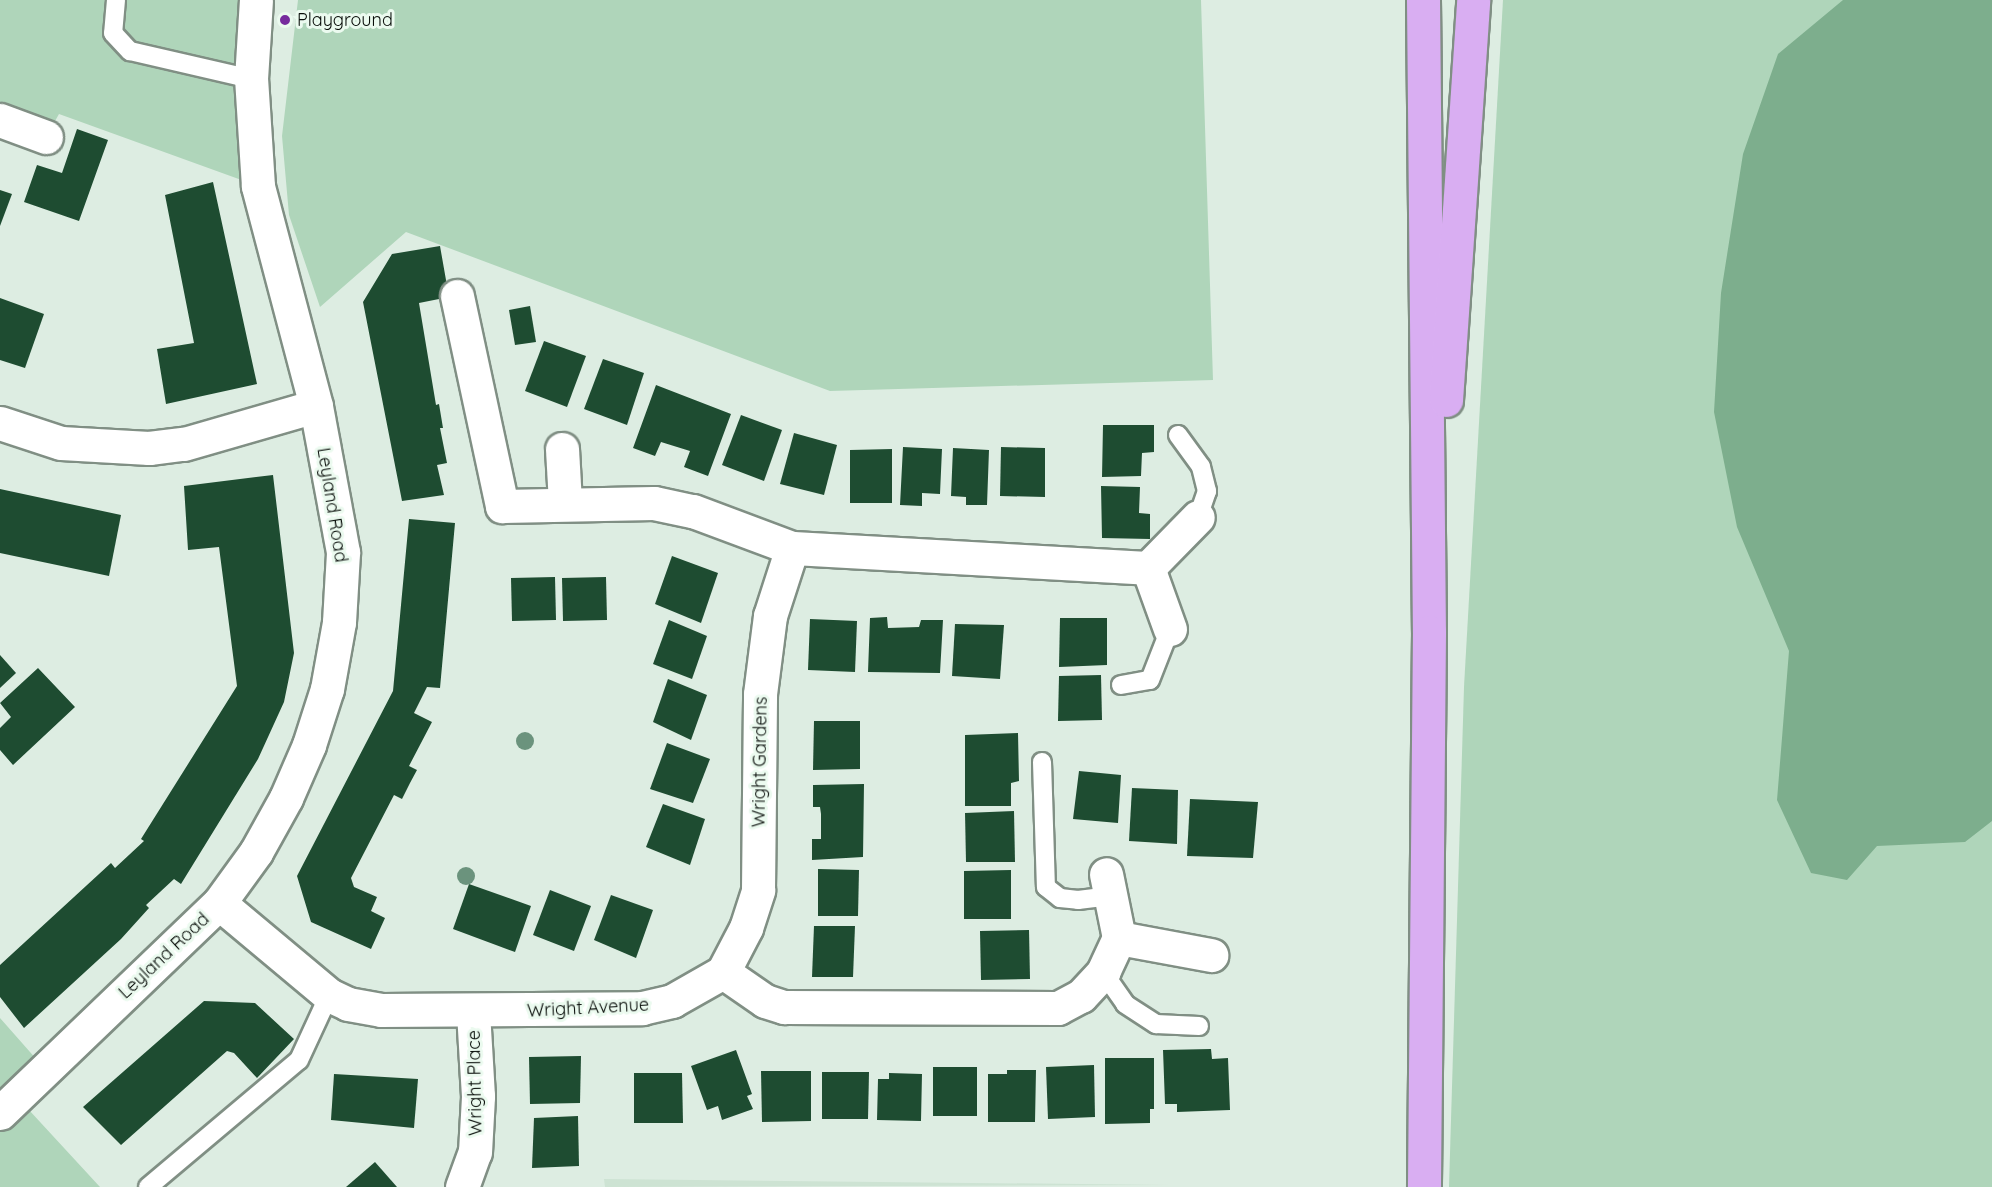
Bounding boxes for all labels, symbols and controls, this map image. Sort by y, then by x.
place label: Playground [297,9,393,31]
marker: Playground [278,13,292,27]
street label: Leyland Road [312,446,352,564]
street label: Wright Gardens [748,696,772,828]
street label: Leyland Road [114,909,214,1003]
street label: Wright Avenue [526,994,650,1022]
street label: Wright Place [463,1030,487,1136]

